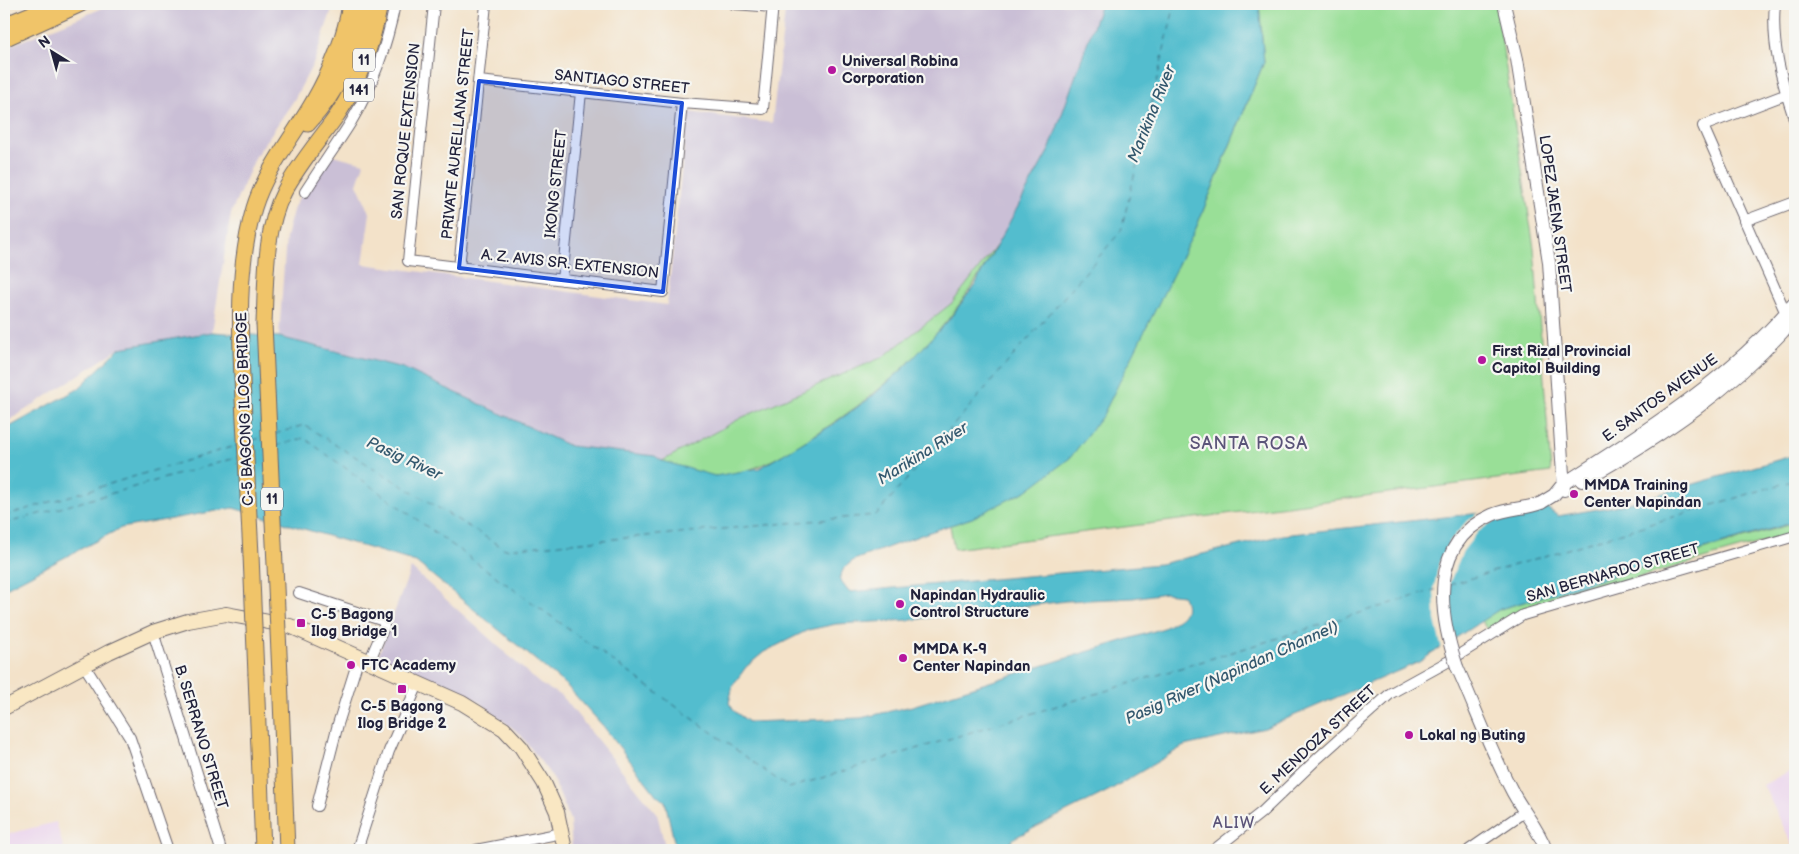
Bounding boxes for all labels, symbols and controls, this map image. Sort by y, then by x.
north arrow [28,28,78,78]
street label: PRIVATE AURELLANA STREET [437,28,479,240]
text: N [35,32,54,52]
street label: SAN ROQUE EXTENSION [387,42,425,220]
road number: 11 [353,48,375,72]
place label: Universal Robina Corporation [842,52,958,88]
water label: Marikina River [1124,62,1181,165]
marker: Universal Robina Corporation [826,64,838,76]
street label: SANTIAGO STREET [554,65,690,99]
road number: 141 [344,78,374,102]
street label: IKONG STREET [541,129,571,239]
street label: LOPEZ JAENA STREET [1535,134,1575,294]
street label: A. Z. AVIS SR. EXTENSION [480,245,660,283]
street label: C-5 BAGONG ILOG BRIDGE [232,312,258,506]
place label: First Rizal Provincial Capitol Building [1492,342,1631,378]
street label: E. SANTOS AVENUE [1599,350,1721,446]
marker: First Rizal Provincial Capitol Building [1476,354,1488,366]
water label: Marikina River [874,418,973,489]
water label: Pasig River [363,433,446,485]
district label: SANTA ROSA [1190,433,1308,454]
place label: MMDA Training Center Napindan [1584,476,1701,512]
road number: 11 [261,488,283,510]
marker: MMDA Training Center Napindan [1568,488,1580,500]
street label: SAN BERNARDO STREET [1524,539,1702,607]
place label: Napindan Hydraulic Control Structure [910,586,1045,622]
marker: Napindan Hydraulic Control Structure [894,598,906,610]
place label: C-5 Bagong Ilog Bridge 1 [311,605,397,641]
marker: C-5 Bagong Ilog Bridge 1 [295,617,307,629]
water label: Pasig River (Napindan Channel) [1123,617,1342,729]
place label: MMDA K-9 Center Napindan [913,640,1030,676]
marker: MMDA K-9 Center Napindan [897,652,909,664]
place label: FTC Academy [361,656,456,675]
marker: FTC Academy [345,659,357,671]
street label: B. SERRANO STREET [170,663,232,811]
street label: E. MENDOZA STREET [1256,681,1380,799]
marker: C-5 Bagong Ilog Bridge 2 [396,683,408,695]
place label: C-5 Bagong Ilog Bridge 2 [357,697,447,733]
place label: Lokal ng Buting [1419,726,1525,745]
marker: Lokal ng Buting [1403,729,1415,741]
district label: ALIW [1213,814,1255,833]

